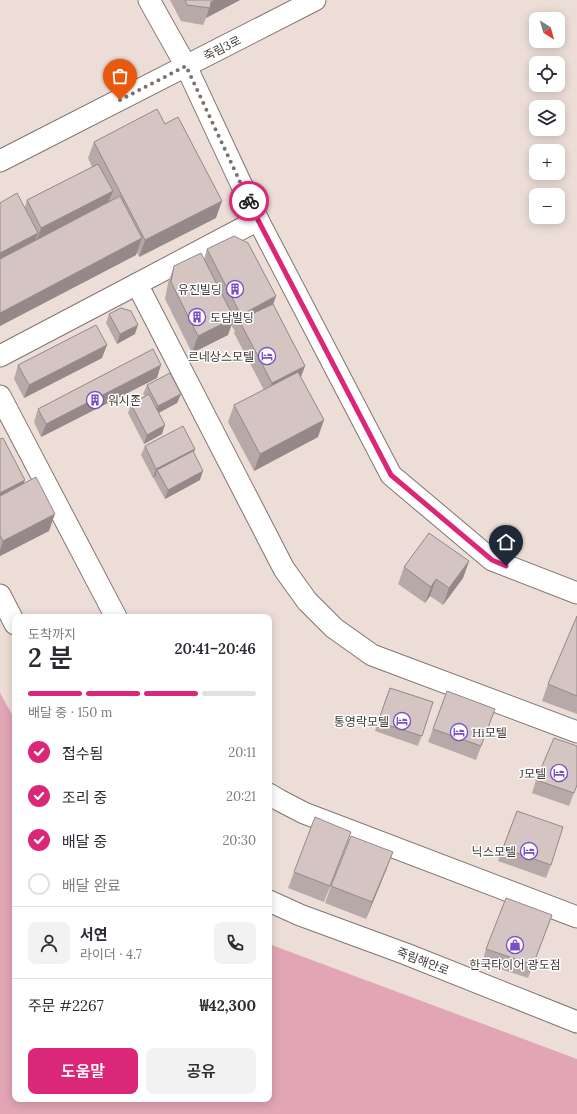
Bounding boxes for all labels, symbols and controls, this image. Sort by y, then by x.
north arrow [529,12,565,48]
map controls [529,12,565,224]
street label: 죽림3로 [201,32,243,64]
button: locate [529,56,565,92]
pin [103,59,137,100]
icon: bag [109,65,131,87]
button: layers [529,100,565,136]
button: + [529,144,565,180]
courier [229,181,269,221]
button: − [529,188,565,224]
icon: bike [238,190,260,212]
building icon: 유진빌딩 [225,279,245,299]
place label: 유진빌딩 [178,282,222,297]
building icon: 도담빌딩 [187,307,207,327]
place label: 도담빌딩 [210,310,254,325]
hotel icon: 르네상스모텔 [257,346,277,366]
place label: 르네상스모텔 [188,349,254,364]
building icon: 워시존 [85,390,105,410]
place label: 워시존 [108,393,141,408]
pin [489,525,523,566]
icon: home [495,531,517,553]
text: 도착까지 [28,626,76,643]
text: 20:41–20:46 [175,639,256,658]
text: 2 분 [28,641,73,674]
text: 배달 중 · 150 m [28,704,112,721]
hotel icon: 통영락모텔 [392,711,412,731]
place label: 통영락모텔 [334,714,389,729]
hotel icon: Hi모텔 [449,722,469,742]
place label: Hi모텔 [472,725,507,740]
icon: check [28,741,50,763]
text: 접수됨 [62,744,103,763]
text: 20:11 [228,744,256,761]
hotel icon: J모텔 [549,763,569,783]
place label: J모텔 [518,766,546,781]
icon: check [28,785,50,807]
text: 조리 중 [62,788,107,807]
text: 20:21 [226,788,256,805]
icon: check [28,829,50,851]
text: 배달 중 [62,832,107,851]
text: 20:30 [222,832,256,849]
hotel icon: 닉스모텔 [519,841,539,861]
place label: 닉스모텔 [472,844,516,859]
text: 배달 완료 [62,876,121,895]
button: person [28,922,70,964]
button: phone [214,922,256,964]
text: 서연 [80,925,108,944]
shop icon: 한국타이어 광도점 [505,935,525,955]
street label: 죽림해안로 [395,944,451,978]
text: 라이더 · 4.7 [80,946,142,963]
place label: 한국타이어 광도점 [469,957,561,972]
text: 주문 #2267 [28,996,104,1015]
text: ₩42,300 [200,996,256,1015]
button: 도움말 [28,1048,138,1094]
button: 공유 [146,1048,256,1094]

